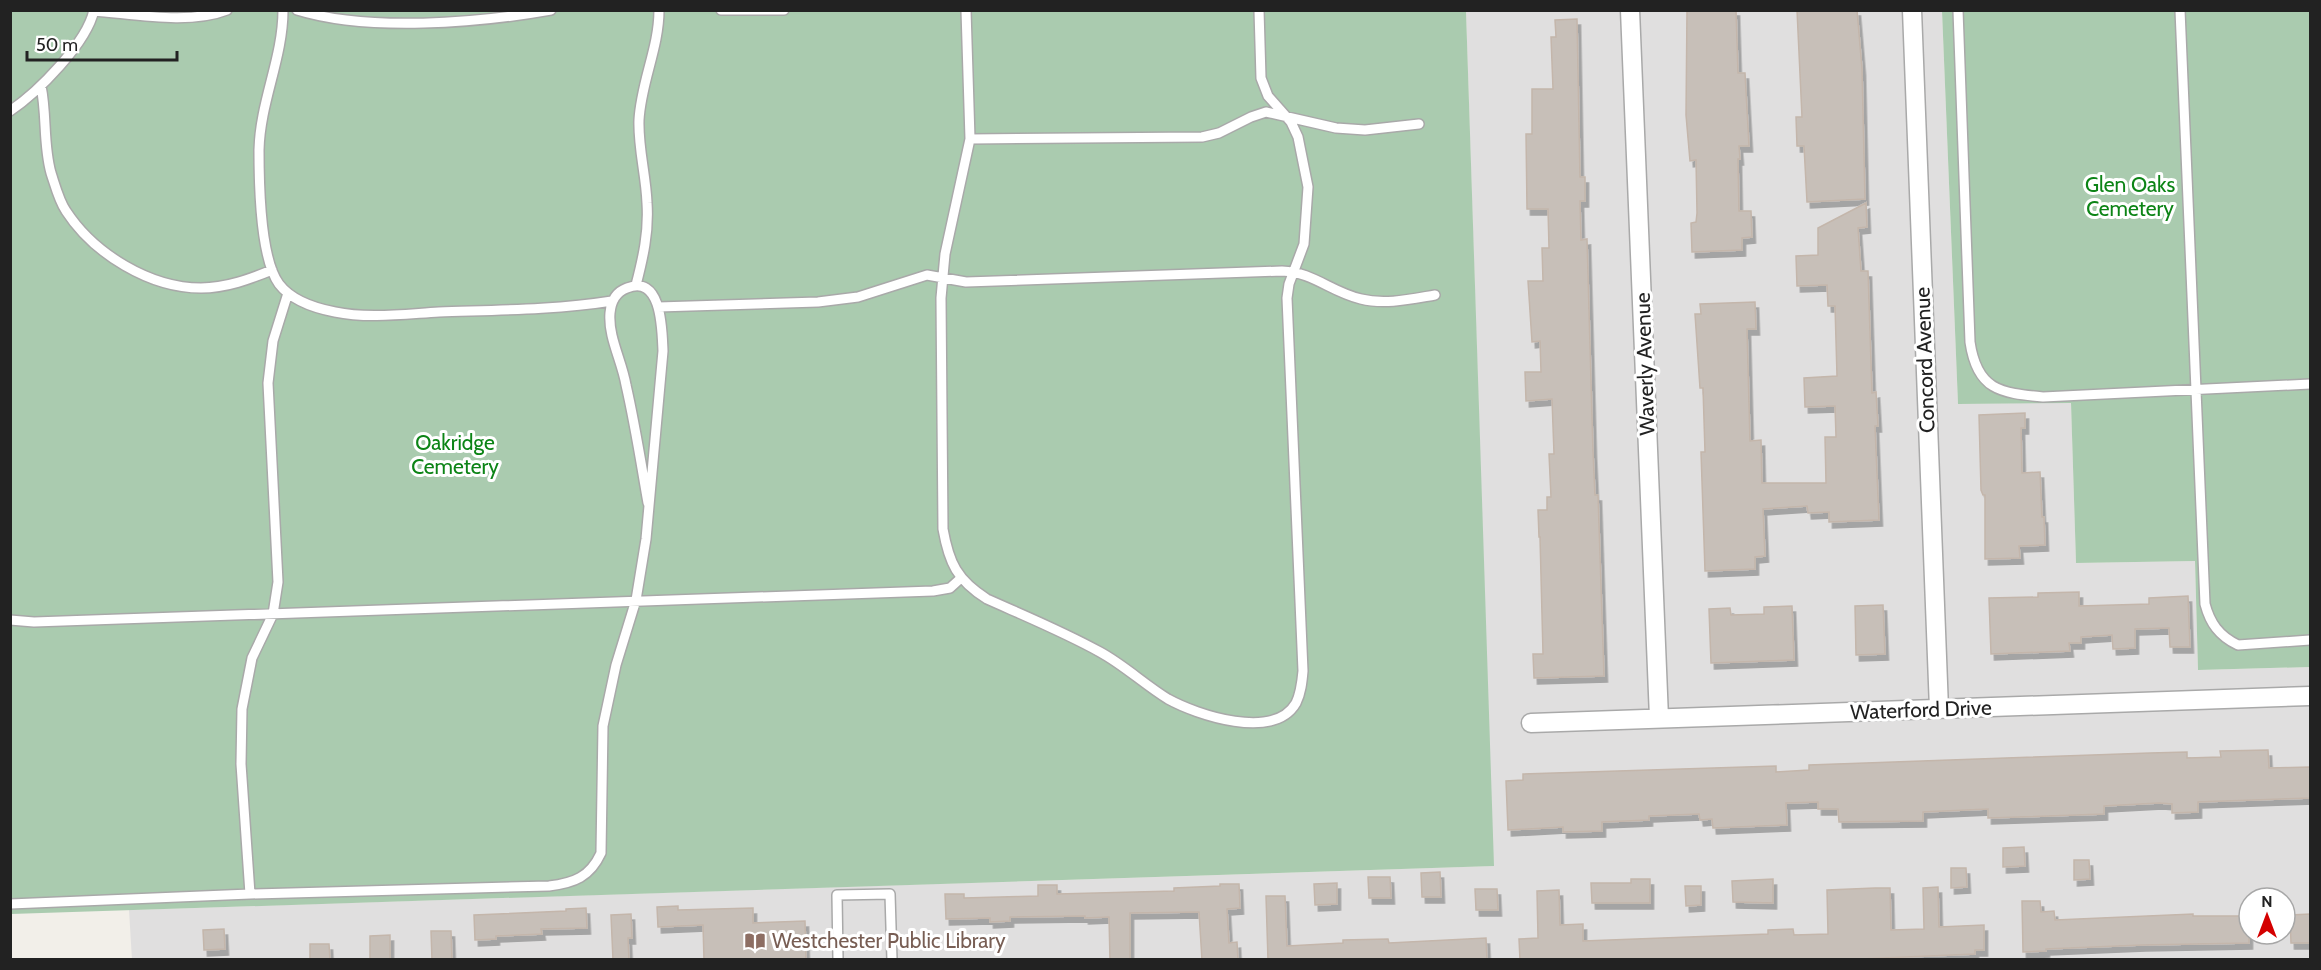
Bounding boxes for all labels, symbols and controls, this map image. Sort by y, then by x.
scale bar [27,24,177,62]
text: 50 m [36,34,78,56]
park label: Glen Oaks Cemetery [2085,172,2175,221]
street label: Concord Avenue [1909,286,1940,434]
street label: Waverly Avenue [1630,292,1659,436]
park label: Oakridge Cemetery [411,430,499,479]
street label: Waterford Drive [1850,695,1992,724]
north arrow [2237,886,2297,946]
text: N [2261,892,2273,911]
place label: Westchester Public Library [772,928,1006,953]
library icon: Westchester Public Library [743,929,767,953]

